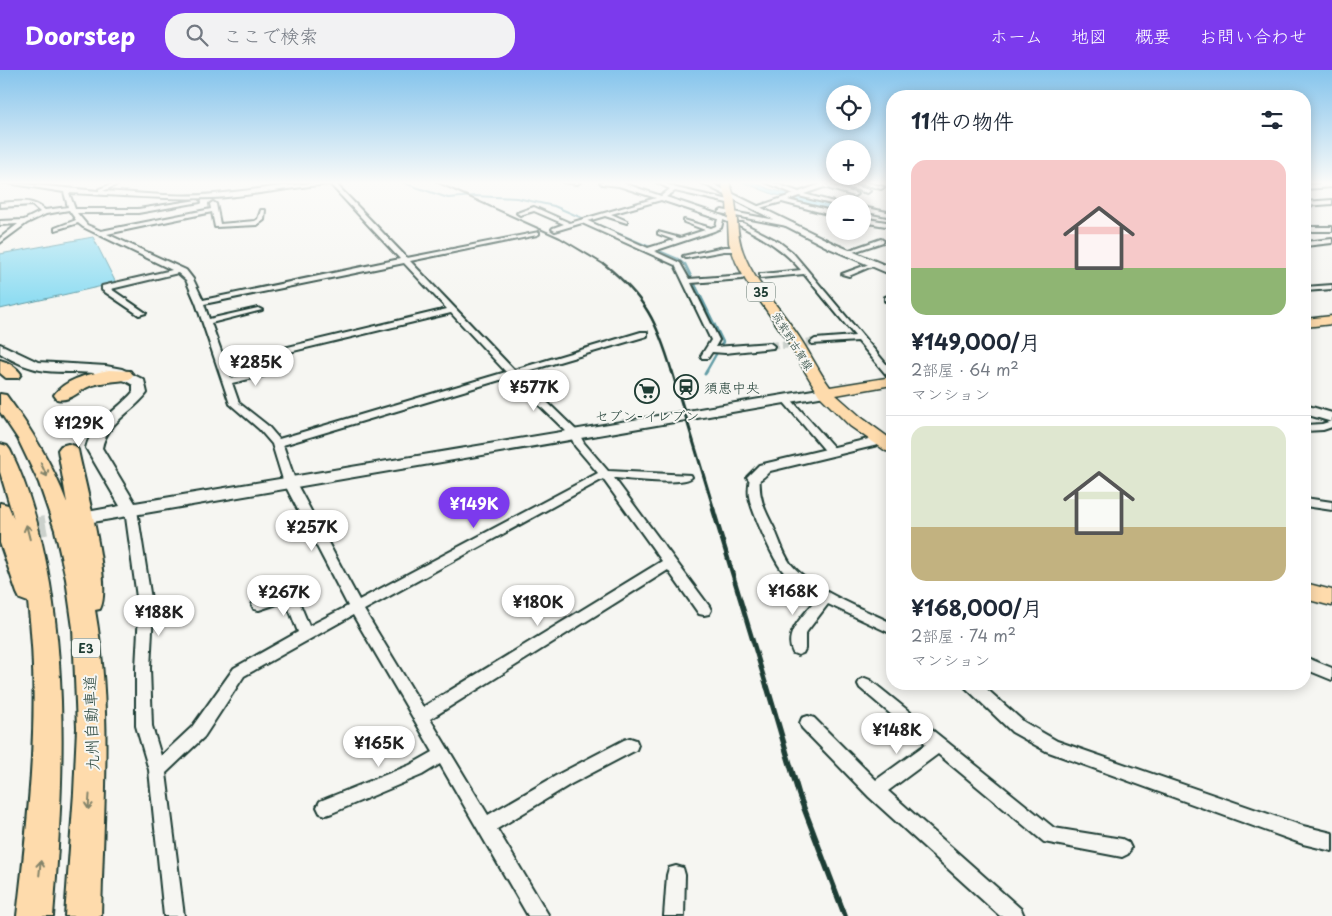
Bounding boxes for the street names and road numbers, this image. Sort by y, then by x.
road number: 35 [747,282,775,302]
street label: 筑紫野古賀線 [768,309,818,373]
road number: E3 [72,638,100,658]
street label: 九州自動車道 [76,675,104,771]

